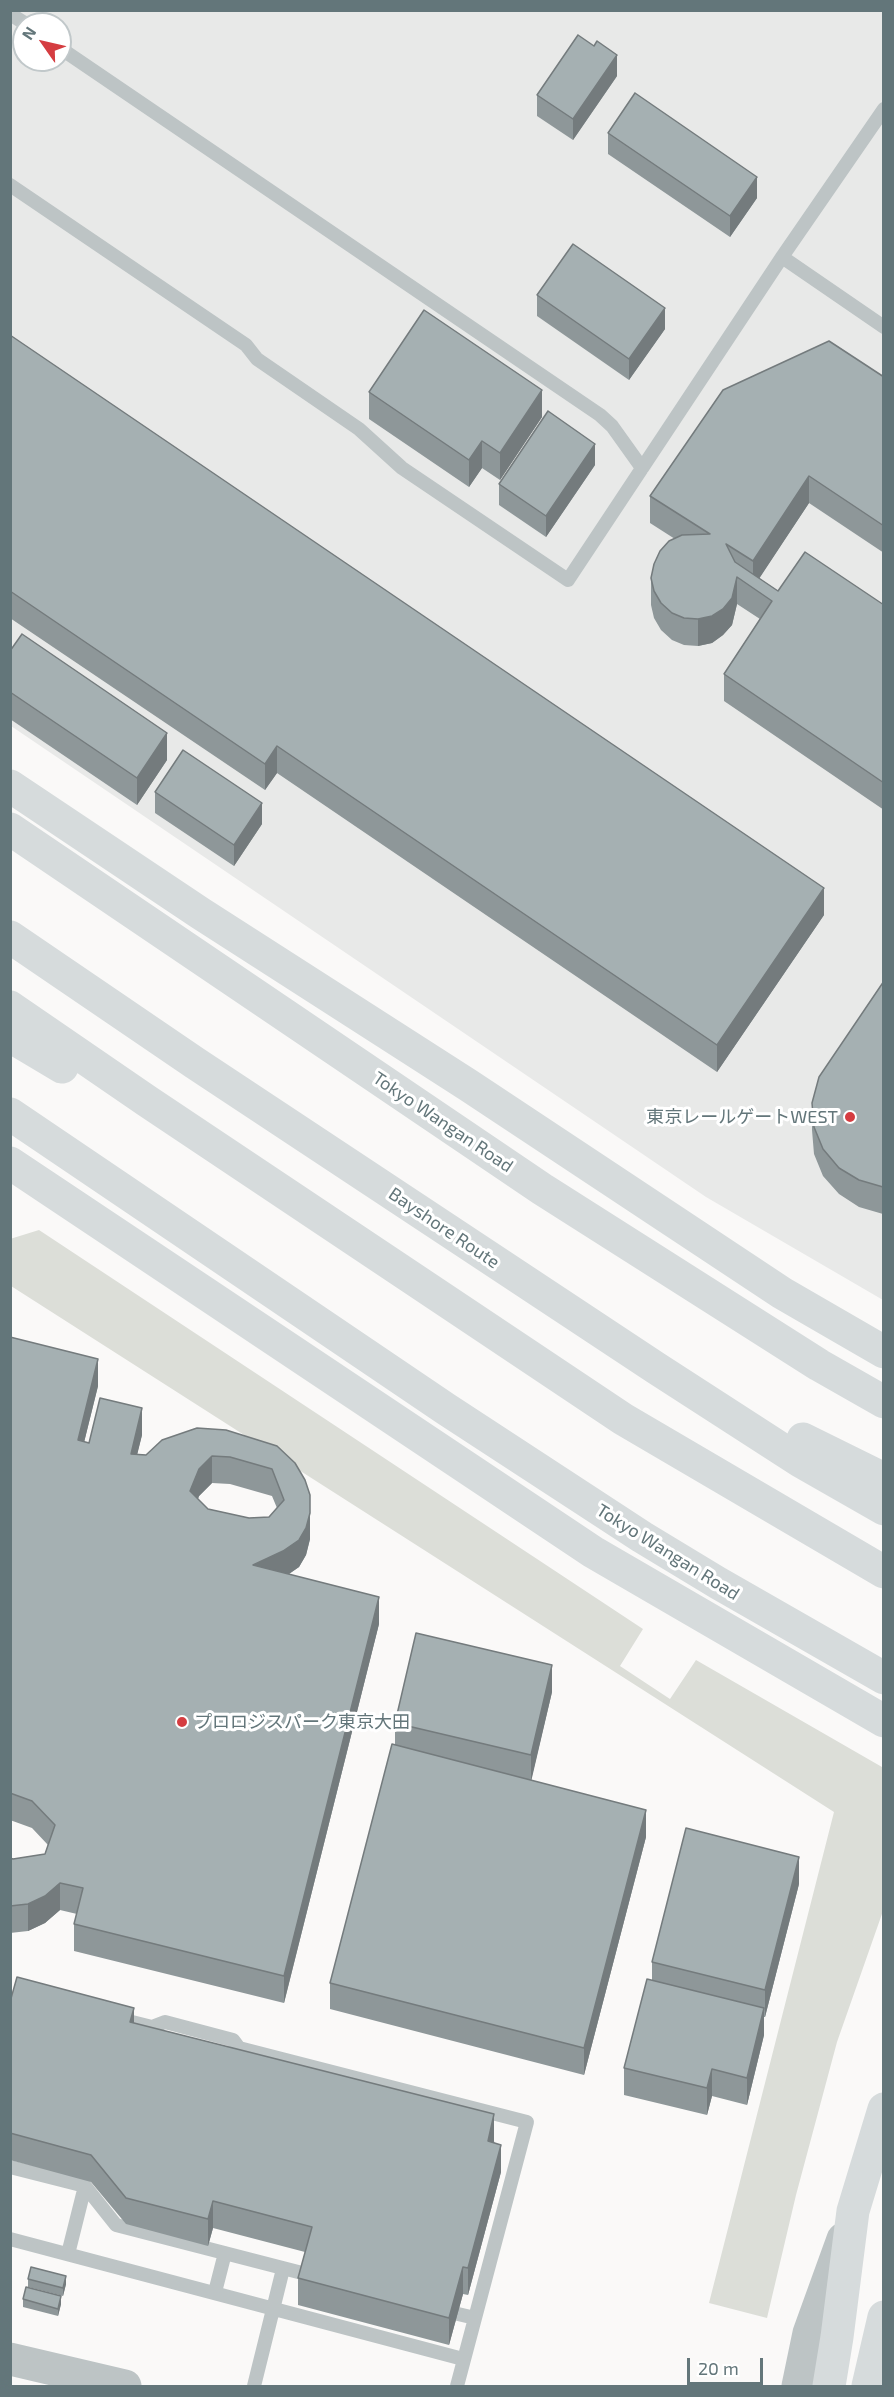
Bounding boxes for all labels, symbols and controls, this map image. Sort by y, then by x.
north arrow [12,12,72,72]
text: N [17,23,39,43]
street label: Tokyo Wangan Road [369,1067,517,1177]
place label: 東京レールゲートWEST [646,1106,838,1128]
marker: 東京レールゲートWEST [843,1110,857,1124]
street label: Bayshore Route [384,1183,504,1273]
street label: Tokyo Wangan Road [593,1499,743,1605]
place label: プロロジスパーク東京大田 [194,1711,410,1733]
marker: プロロジスパーク東京大田 [175,1715,189,1729]
scale bar [690,2346,766,2384]
text: 20 m [698,2357,739,2379]

